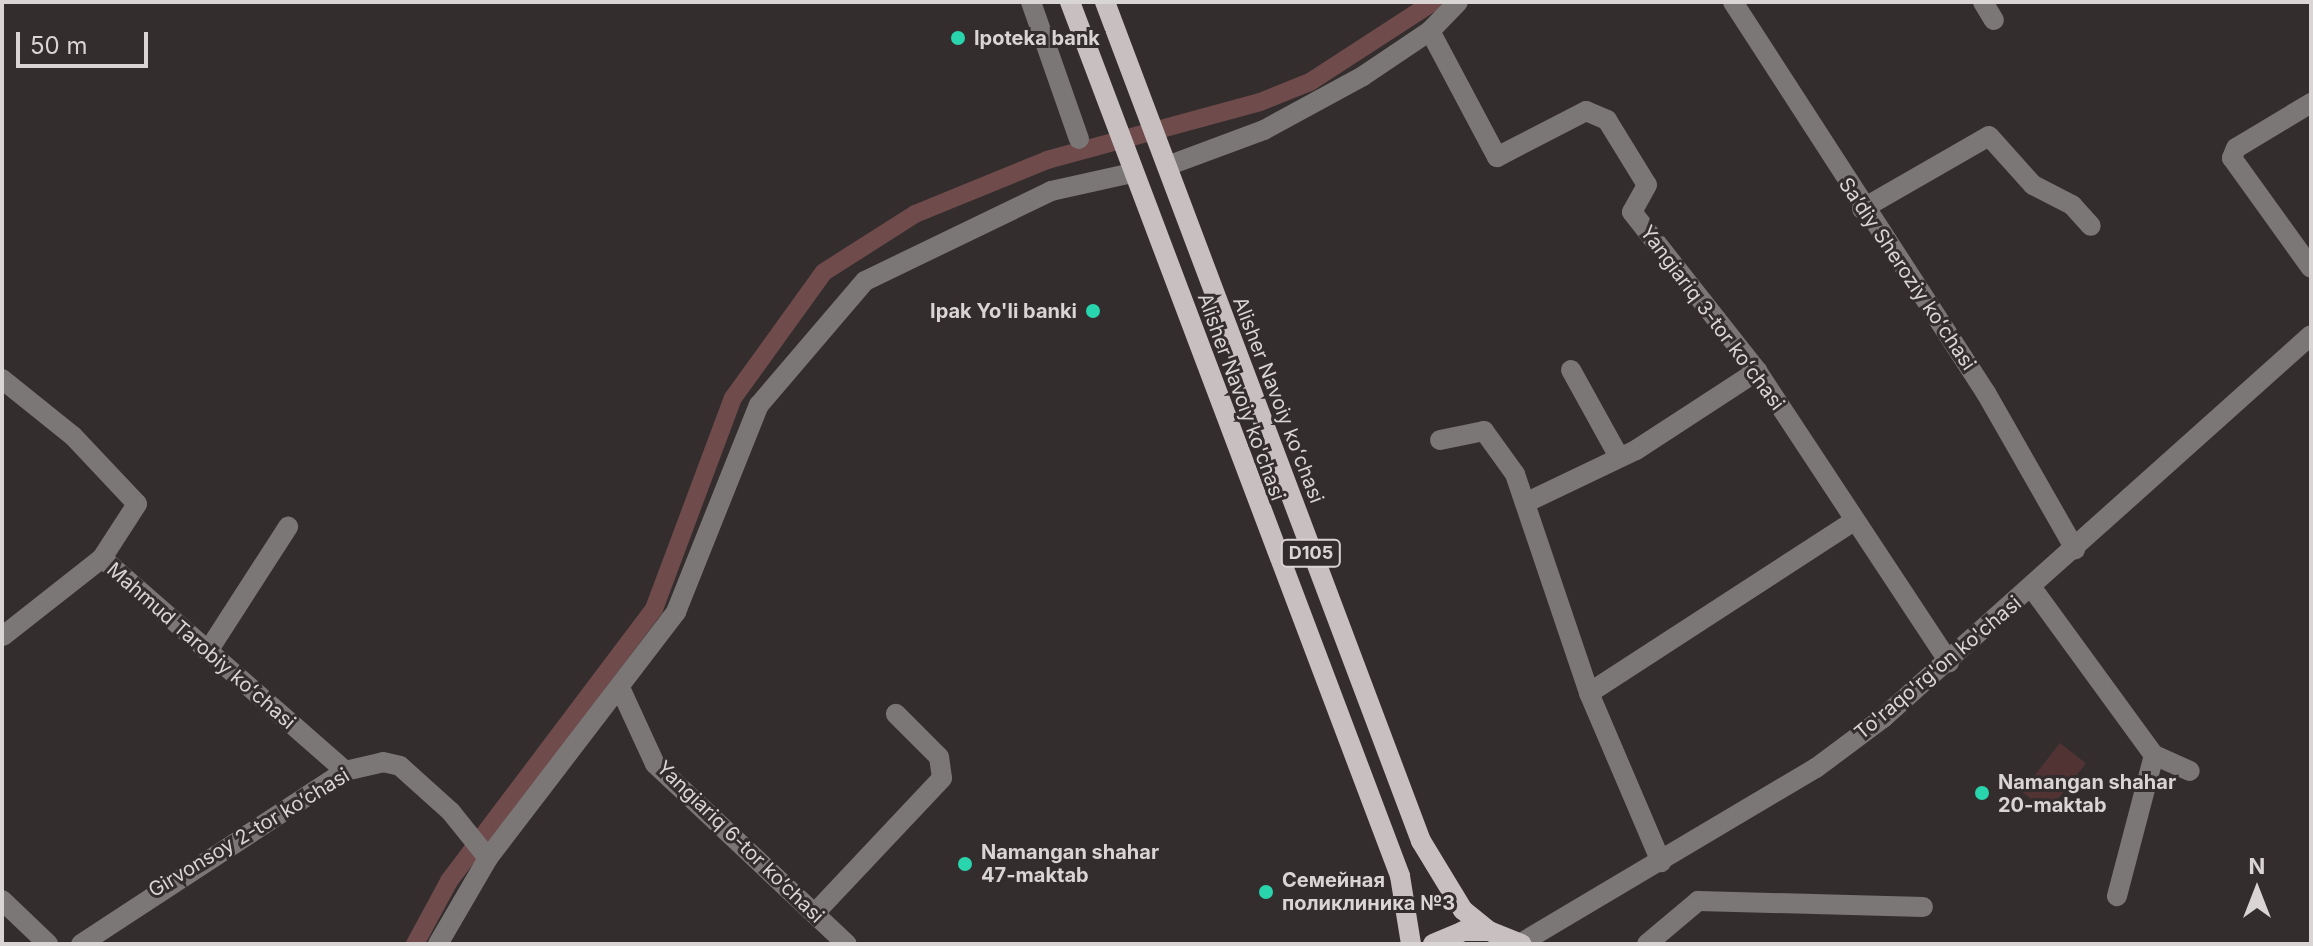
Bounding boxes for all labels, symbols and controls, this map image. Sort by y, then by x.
scale bar [20,16,152,66]
place label: Ipoteka bank [974,26,1100,50]
marker: Ipoteka bank [949,29,967,47]
text: 50 m [30,31,88,60]
street label: Saʼdiy Sheroziy koʻchasi [1833,173,1981,375]
street label: Yangiariq 3-tor koʻchasi [1635,221,1789,415]
street label: Alisher Navoiy ko'chasi [1192,290,1290,504]
street label: Alisher Navoiy koʻchasi [1228,293,1328,507]
place label: Ipak Yo'li banki [930,299,1077,323]
marker: Ipak Yo'li banki [1084,302,1102,320]
road number: D105 [1279,539,1343,567]
street label: Mahmud Tarobiy koʻchasi [102,558,300,734]
street label: To'raqo'rg'on ko'chasi [1850,591,2026,745]
street label: Yangiаriq 6-tor koʼchasi [651,756,829,928]
street label: Girvonsoy 2-tor koʼchasi [144,763,354,903]
place label: Namangan shahar 20-maktab [1998,770,2176,817]
marker: Namangan shahar 20-maktab [1973,784,1991,802]
place label: Namangan shahar 47-maktab [981,840,1159,887]
north arrow [2217,850,2297,930]
text: N [2249,853,2265,879]
marker: Namangan shahar 47-maktab [956,855,974,873]
place label: Семейная поликлиника №3 [1282,868,1455,915]
marker: Семейная поликлиника №3 [1257,883,1275,901]

